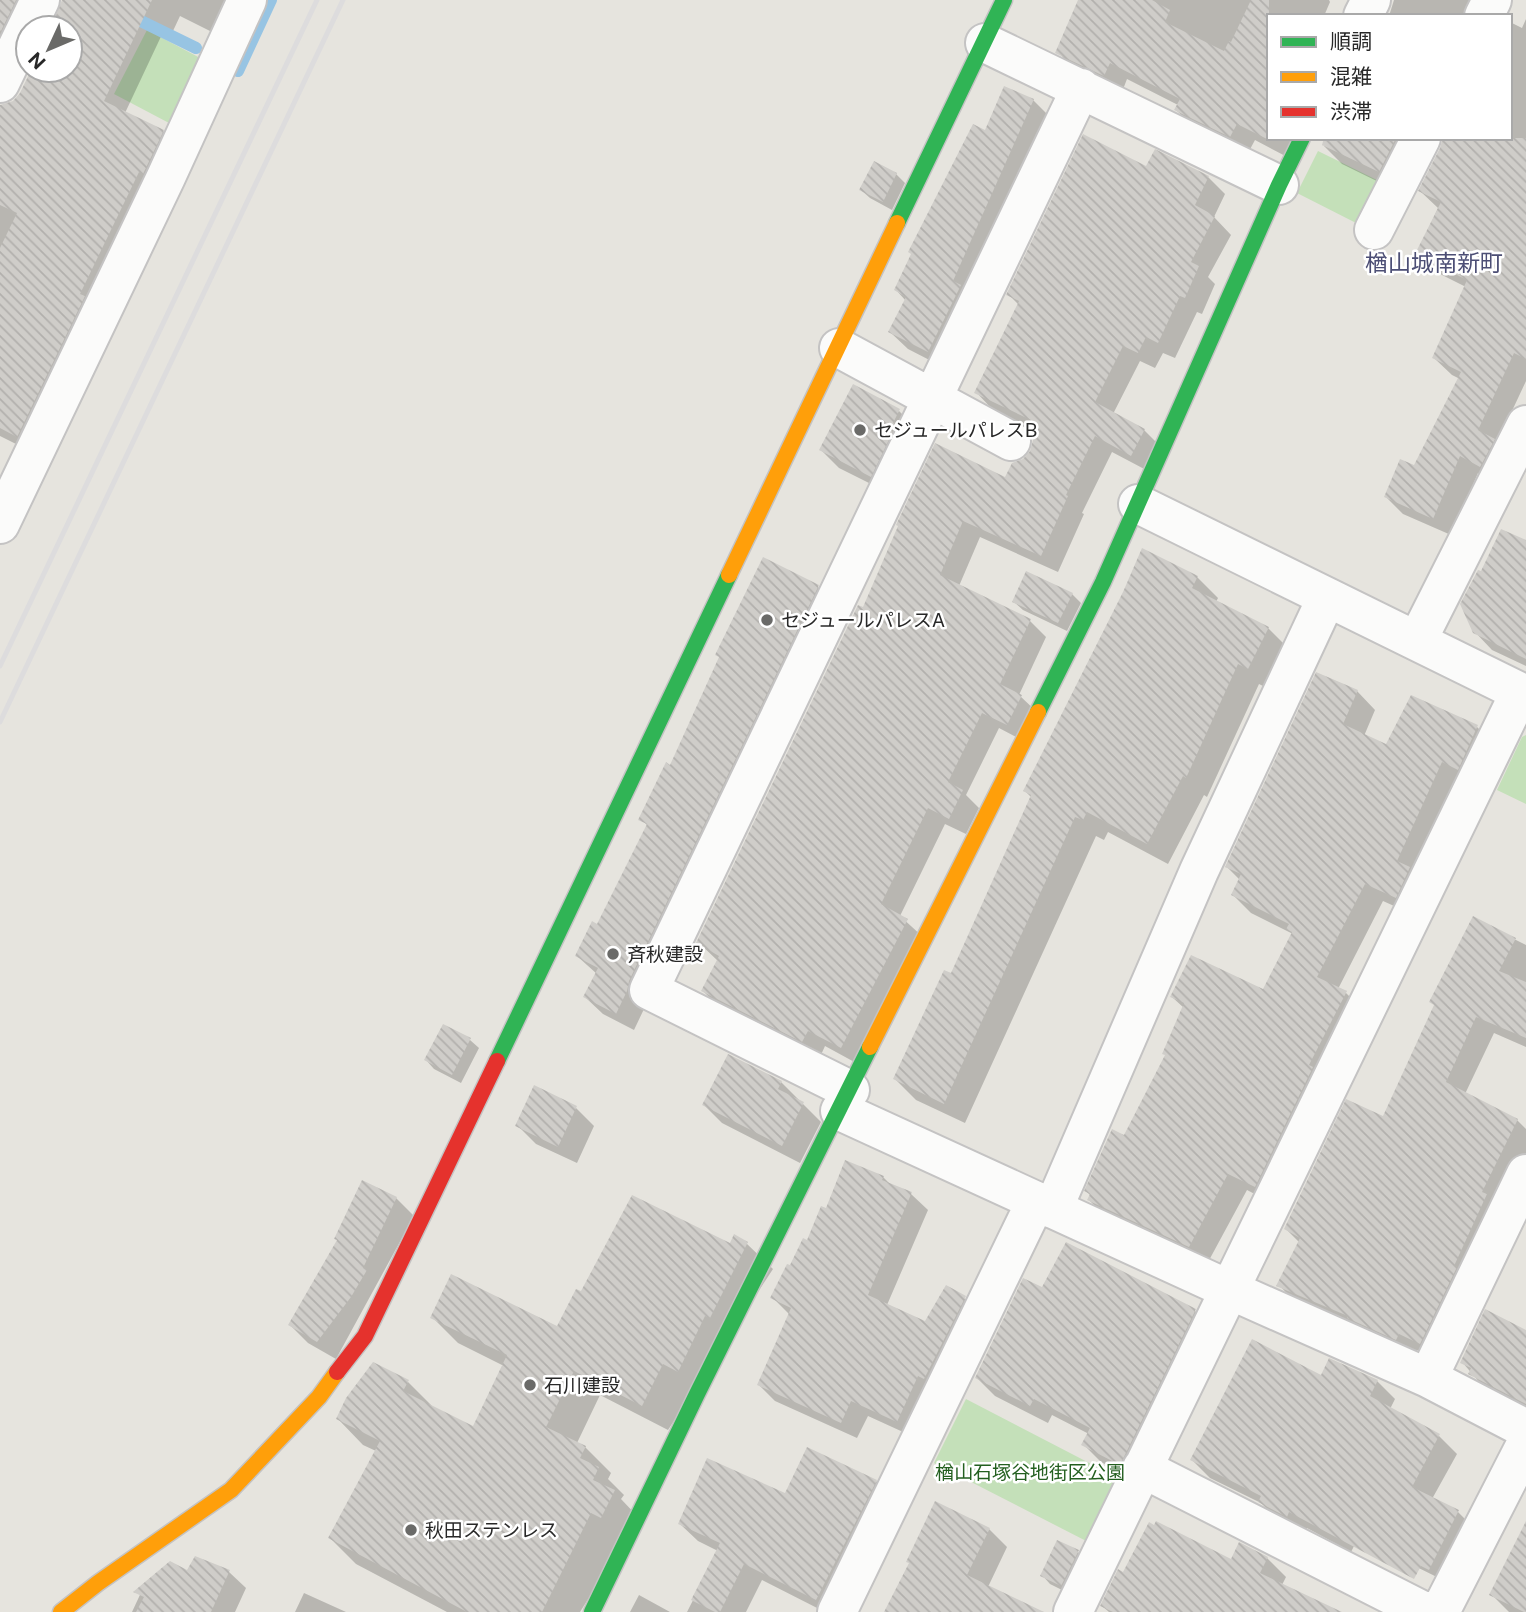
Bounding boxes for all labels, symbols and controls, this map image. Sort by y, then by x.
north arrow [14,14,84,84]
legend [1267,14,1512,140]
text: 順調 [1330,29,1372,54]
text: N [24,48,50,74]
text: 混雑 [1330,64,1372,89]
text: 渋滞 [1330,99,1372,124]
district label: 楢山城南新町 [1365,249,1503,276]
place label: セジュールパレスB [874,419,1037,441]
marker: セジュールパレスB [852,422,868,438]
place label: セジュールパレスA [781,609,945,631]
marker: セジュールパレスA [759,612,775,628]
place label: 斉秋建設 [627,943,703,965]
marker: 斉秋建設 [605,946,621,962]
place label: 石川建設 [544,1374,620,1396]
marker: 石川建設 [522,1377,538,1393]
park label: 楢山石塚谷地街区公園 [935,1461,1125,1483]
place label: 秋田ステンレス [425,1519,558,1541]
marker: 秋田ステンレス [403,1522,419,1538]

